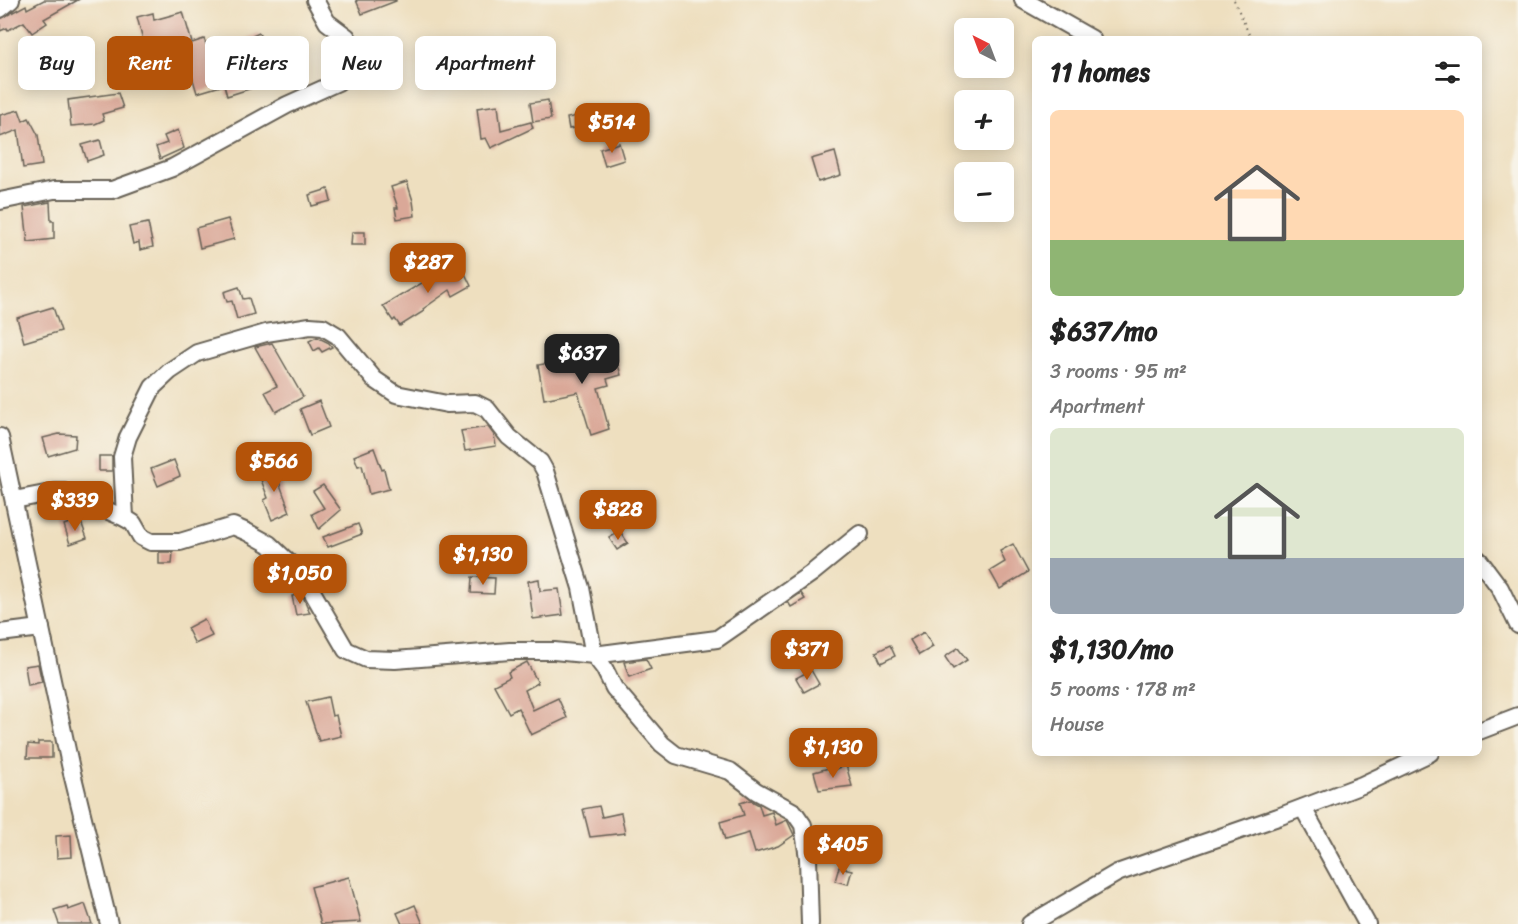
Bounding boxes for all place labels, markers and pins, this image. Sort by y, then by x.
pin: $514 [576,103,648,154]
pin: $287 [392,243,464,294]
pin: $637 [546,334,618,385]
pin: $566 [238,442,310,493]
pin: $339 [39,481,111,532]
pin: $828 [582,490,654,541]
pin: $1,130 [434,535,532,586]
pin: $1,050 [251,554,349,605]
pin: $371 [771,630,843,681]
pin: $1,130 [784,728,882,779]
pin: $405 [807,825,879,876]

